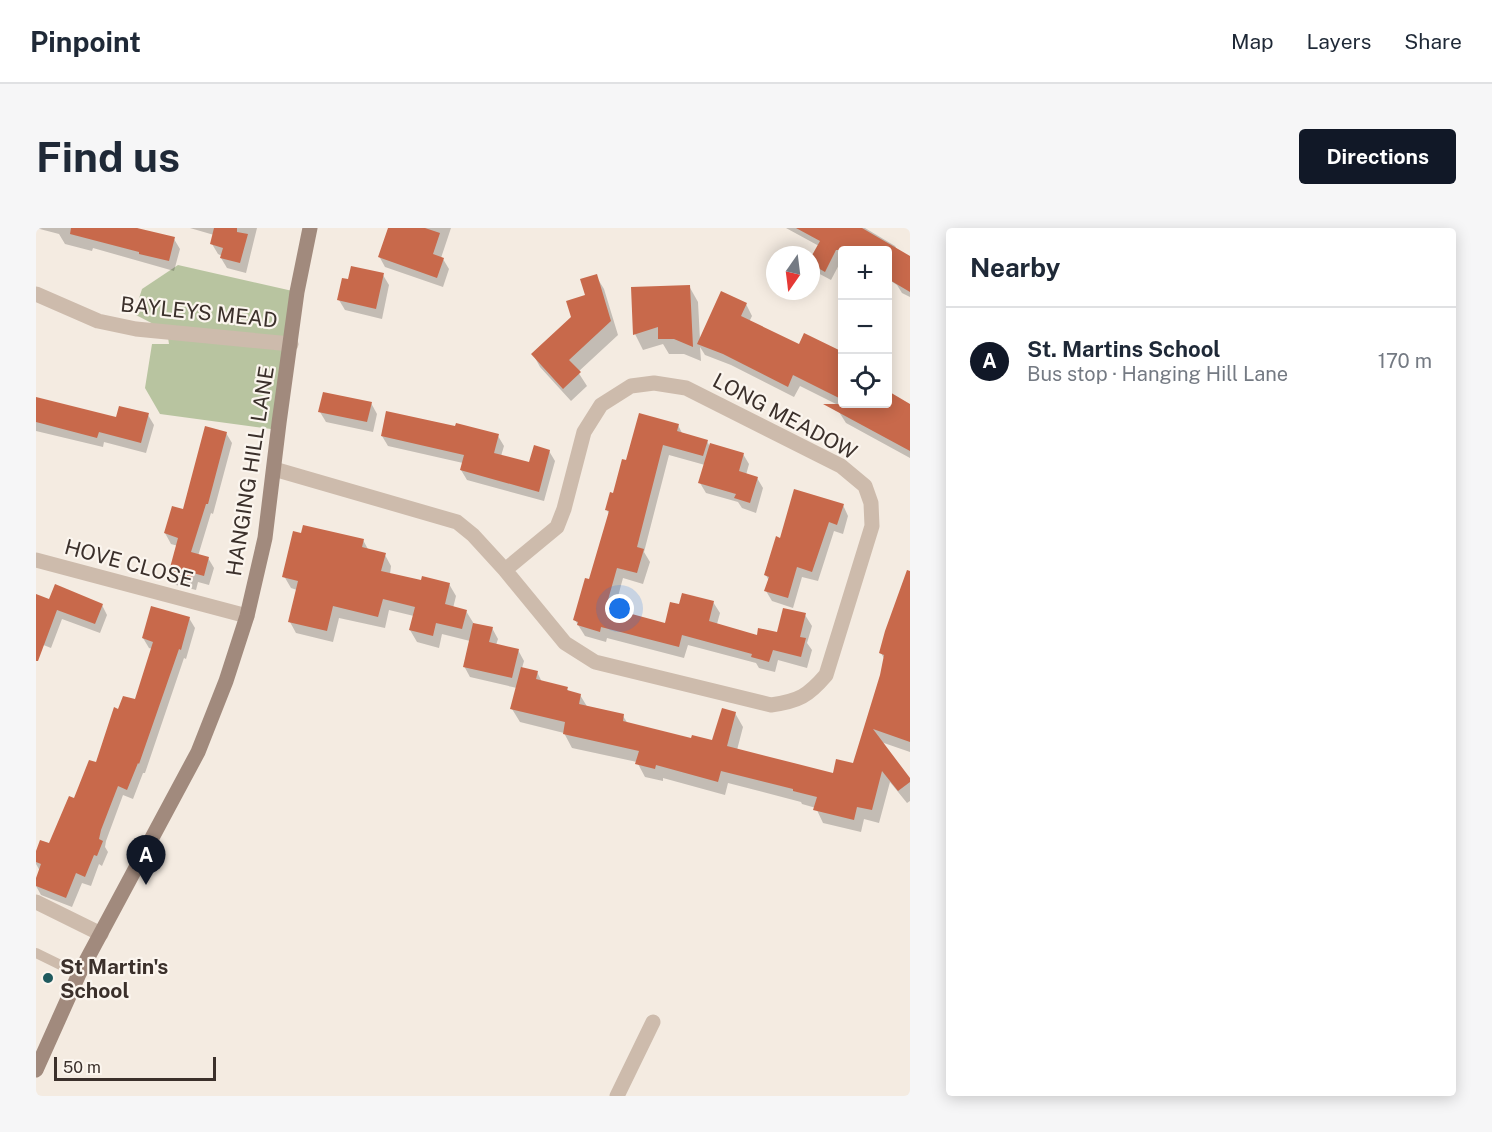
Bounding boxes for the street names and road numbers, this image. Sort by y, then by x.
street label: BAYLEYS MEAD [119,291,279,333]
street label: HANGING HILL LANE [221,364,279,578]
street label: LONG MEADOW [709,368,861,464]
street label: HOVE CLOSE [62,534,196,592]

